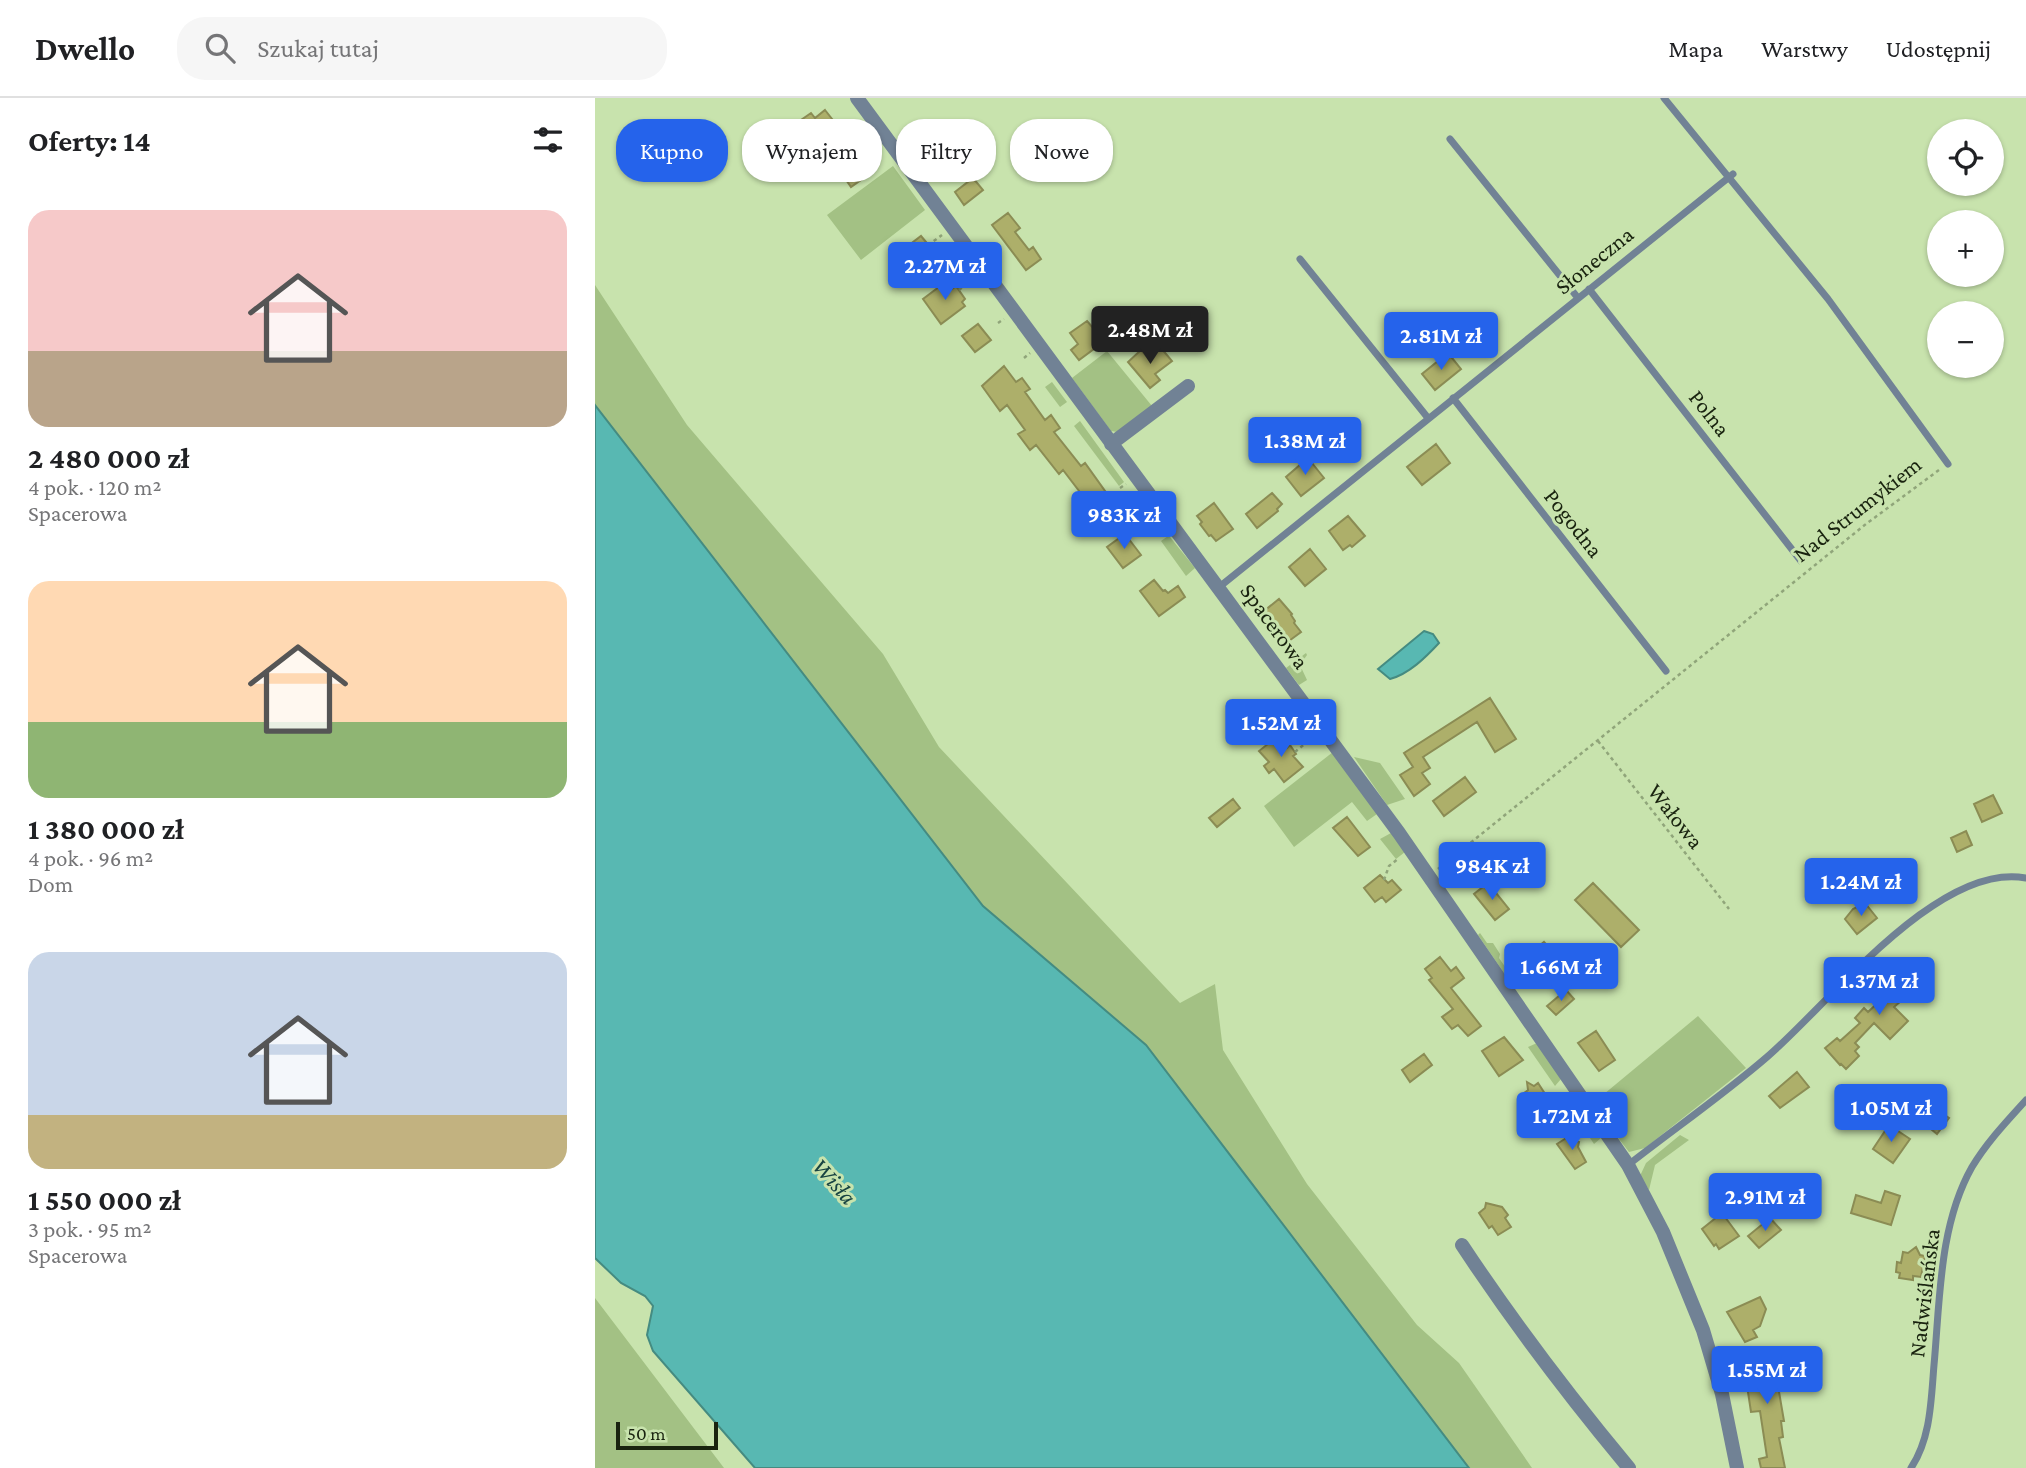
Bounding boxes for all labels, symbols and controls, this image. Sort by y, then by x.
search box [177,17,667,80]
icon: search [201,29,239,67]
text: Dwello [35,30,135,67]
text: Szukaj tutaj [257,34,379,63]
text: Mapa [1668,35,1723,62]
text: Warstwy [1761,35,1848,62]
text: Udostępnij [1886,35,1991,62]
chip: Kupno [616,119,728,182]
chip: Wynajem [742,119,882,182]
chip: Filtry [896,119,996,182]
chip: Nowe [1010,119,1113,182]
map controls [1927,119,2004,378]
button: locate [1927,119,2004,196]
icon: filters [529,121,567,159]
text: Oferty: 14 [28,124,151,157]
button: + [1927,210,2004,287]
street label: Słoneczna [1550,220,1639,299]
pin: 2.27M zł [873,242,1017,302]
text: 2.27M zł [904,252,986,278]
icon: home [235,255,361,381]
button: − [1927,301,2004,378]
pin: 2.48M zł [1078,306,1222,366]
pin: 2.81M zł [1369,313,1513,372]
text: 2.48M zł [1107,316,1193,342]
text: 2.81M zł [1400,322,1482,348]
street label: Polna [1684,385,1736,442]
pin: 1.38M zł [1233,418,1377,477]
text: 1.38M zł [1264,427,1346,453]
text: 2 480 000 zł [28,441,190,474]
street label: Nad Strumykiem [1788,451,1926,567]
text: 4 pok. · 120 m² [28,474,162,500]
street label: Pogodna [1539,483,1609,563]
pin: 983K zł [1059,491,1189,551]
text: Spacerowa [28,500,127,526]
text: 983K zł [1087,501,1161,527]
street label: Spacerowa [1235,578,1315,674]
icon: home [235,626,361,752]
pin: 1.52M zł [1209,700,1353,759]
text: 1.52M zł [1241,709,1321,735]
street label: Wałowa [1643,778,1710,854]
text: 1 380 000 zł [28,812,184,845]
pin: 984K zł [1427,842,1557,902]
text: 4 pok. · 96 m² [28,845,153,871]
text: 984K zł [1455,852,1529,878]
pin: 1.24M zł [1789,858,1933,918]
text: 1.24M zł [1821,868,1901,894]
text: Dom [28,871,73,897]
pin: 1.66M zł [1489,944,1633,1003]
text: 1.66M zł [1520,953,1602,979]
pin: 1.37M zł [1807,958,1951,1017]
text: 1.37M zł [1840,967,1918,993]
icon: home [235,997,361,1123]
pin: 1.05M zł [1819,1084,1963,1144]
pin: 1.72M zł [1500,1093,1644,1152]
text: 1.05M zł [1850,1094,1932,1120]
text: 1.72M zł [1533,1102,1611,1128]
water label: Wisła [807,1152,863,1210]
pin: 2.91M zł [1693,1174,1837,1233]
text: 1 550 000 zł [28,1183,181,1216]
text: 2.91M zł [1725,1183,1805,1209]
text: 3 pok. · 95 m² [28,1216,151,1242]
street label: Nadwiślańska [1903,1227,1945,1359]
text: Spacerowa [28,1242,127,1268]
pin: 1.55M zł [1695,1346,1839,1406]
text: 1.55M zł [1728,1356,1806,1382]
scale bar [616,1419,717,1451]
text: 50 m [627,1423,666,1444]

